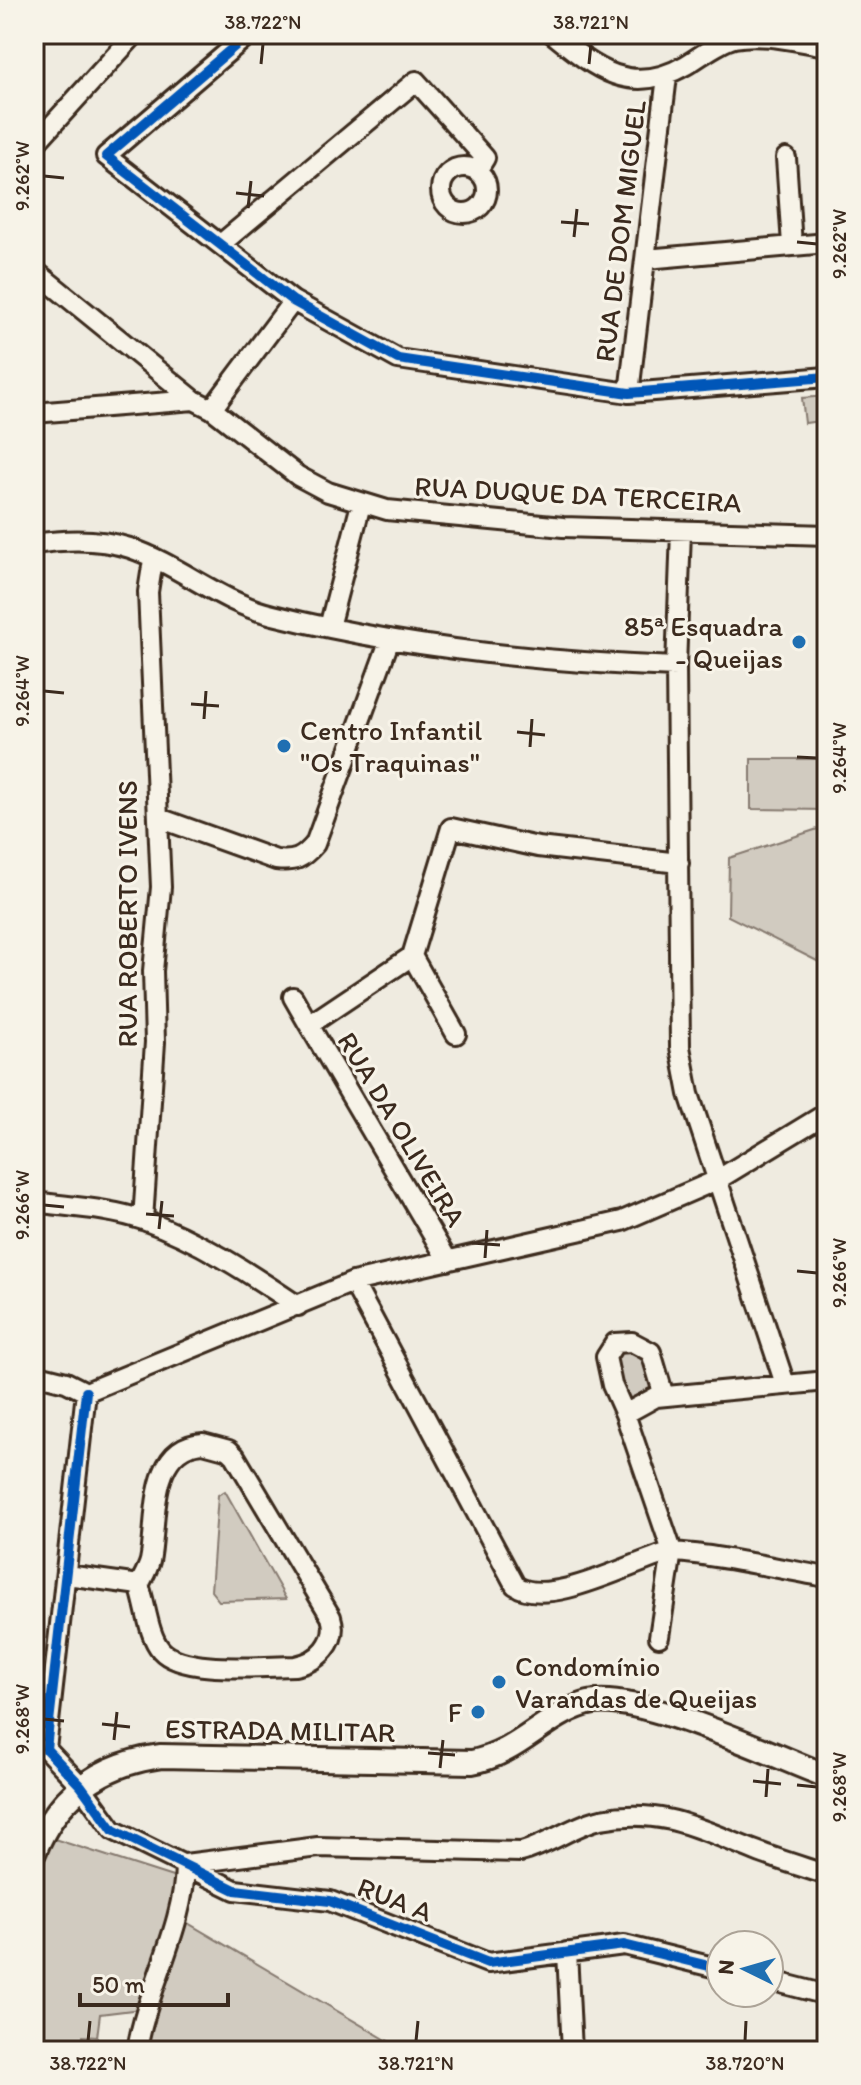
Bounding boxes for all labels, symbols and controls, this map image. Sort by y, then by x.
text: 38.722°N [224,10,302,34]
text: 38.721°N [553,10,629,34]
street label: RUA DE DOM MIGUEL [587,98,653,364]
text: 9.262°W [10,141,34,211]
text: 9.262°W [827,209,851,279]
street label: RUA DUQUE DA TERCEIRA [414,468,742,520]
place label: 85ª Esquadra - Queijas [624,609,783,675]
marker: 85ª Esquadra - Queijas [790,633,808,651]
text: 9.264°W [10,655,34,727]
place label: Centro Infantil "Os Traquinas" [300,713,482,779]
text: 9.264°W [827,722,851,794]
marker: Centro Infantil "Os Traquinas" [275,737,293,755]
street label: RUA ROBERTO IVENS [110,780,144,1048]
street label: RUA DA OLIVEIRA [330,1025,474,1233]
text: 9.266°W [10,1170,34,1240]
text: 9.266°W [827,1238,851,1308]
place label: Condomínio Varandas de Queijas [515,1649,757,1715]
marker: Condomínio Varandas de Queijas [490,1673,508,1691]
text: 9.268°W [10,1684,34,1754]
place label: F [448,1695,463,1729]
marker: F [469,1703,487,1721]
street label: ESTRADA MILITAR [165,1711,396,1749]
text: 9.268°W [827,1752,851,1822]
street label: RUA A [353,1869,437,1929]
north arrow [705,1929,785,2009]
scale bar [80,1957,228,2007]
text: N [711,1959,740,1976]
text: 50 m [92,1970,145,1999]
text: 38.722°N [49,2051,127,2075]
text: 38.721°N [378,2051,454,2075]
text: 38.720°N [706,2051,784,2075]

